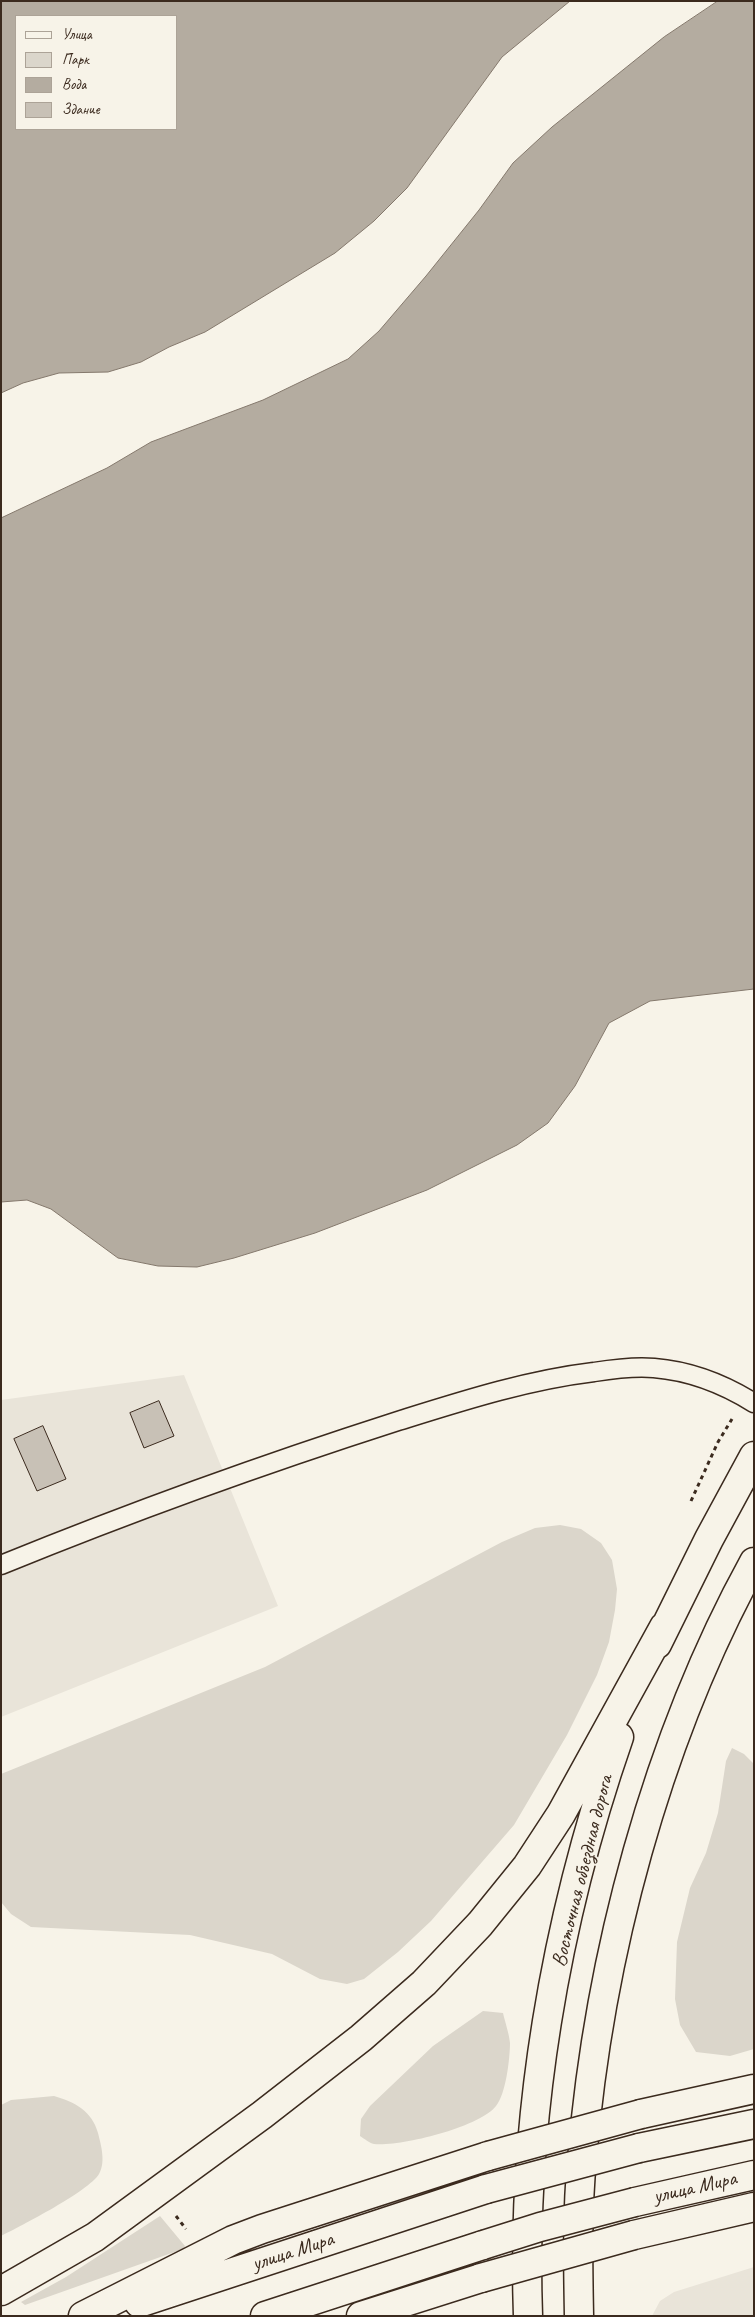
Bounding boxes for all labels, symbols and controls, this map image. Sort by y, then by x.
legend [15,15,178,130]
text: Улица [62,25,92,44]
text: Парк [62,50,89,69]
text: Вода [62,75,86,94]
text: Здание [62,100,100,119]
street label: Восточная объездная дорога [547,1773,619,1969]
street label: улица Мира [651,2166,739,2210]
street label: улица Мира [249,2227,337,2277]

